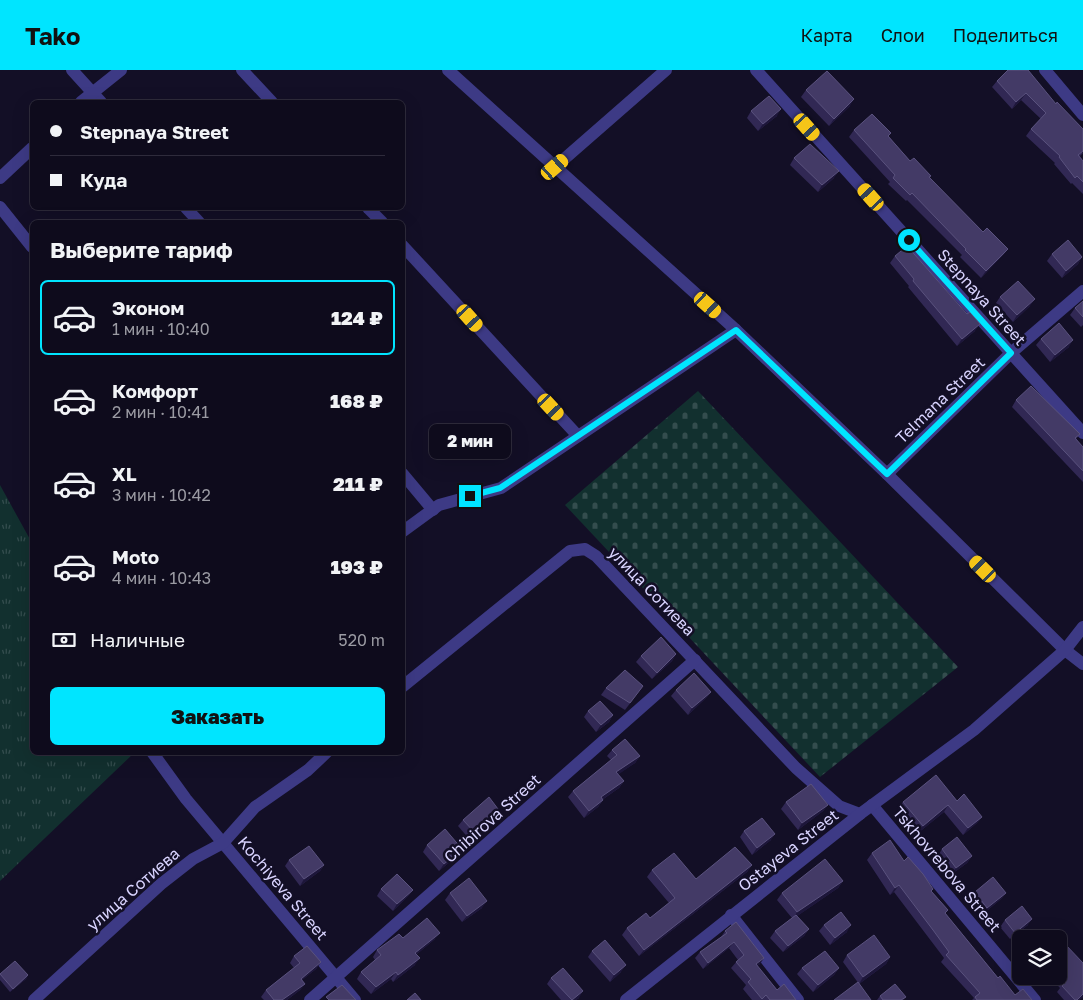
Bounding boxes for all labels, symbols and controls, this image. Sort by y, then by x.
text: Tako [25,21,80,50]
text: Карта [801,24,853,46]
text: Слои [881,24,925,46]
text: Поделиться [953,24,1058,46]
car [791,111,822,143]
text: Stepnaya Street [80,120,229,143]
car [538,151,571,183]
text: Куда [80,168,127,191]
car [855,181,886,213]
route start [898,229,920,251]
text: Выберите тариф [50,236,233,263]
street label: Stepnaya Street [933,245,1031,349]
car [691,289,724,321]
icon: car [52,295,97,340]
text: Эконом [112,296,184,319]
car [454,302,485,334]
text: 124 ₽ [331,306,383,329]
text: 1 мин · 10:40 [112,319,210,339]
street label: Telmana Street [891,352,989,448]
icon: car [52,378,97,423]
text: Комфорт [112,379,198,402]
text: 168 ₽ [330,389,383,412]
car [535,391,566,423]
text: 2 мин · 10:41 [112,402,209,422]
callout: 2 мин [429,424,511,458]
text: 2 мин [447,431,493,451]
icon: car [52,461,97,506]
text: XL [112,462,137,485]
text: 211 ₽ [333,472,383,495]
text: 3 мин · 10:42 [112,485,211,505]
route end [459,485,481,507]
street label: улица Сотиева [604,542,700,640]
icon: car [52,544,97,589]
text: Moto [112,545,159,568]
car [967,553,998,585]
text: 193 ₽ [331,555,383,578]
text: 4 мин · 10:43 [112,568,211,588]
icon: cash [50,626,78,654]
text: Наличные [90,628,185,651]
text: 520 m [338,630,385,650]
button: Заказать [50,687,385,745]
street label: Chibirova Street [439,769,545,867]
street label: Tskhovrebova Street [889,802,1005,936]
street label: Ostayeva Street [734,805,842,895]
street label: Kochiyeva Street [234,832,332,944]
street label: улица Сотиева [83,843,183,935]
map controls [1012,930,1067,985]
button: layers [1012,930,1067,985]

